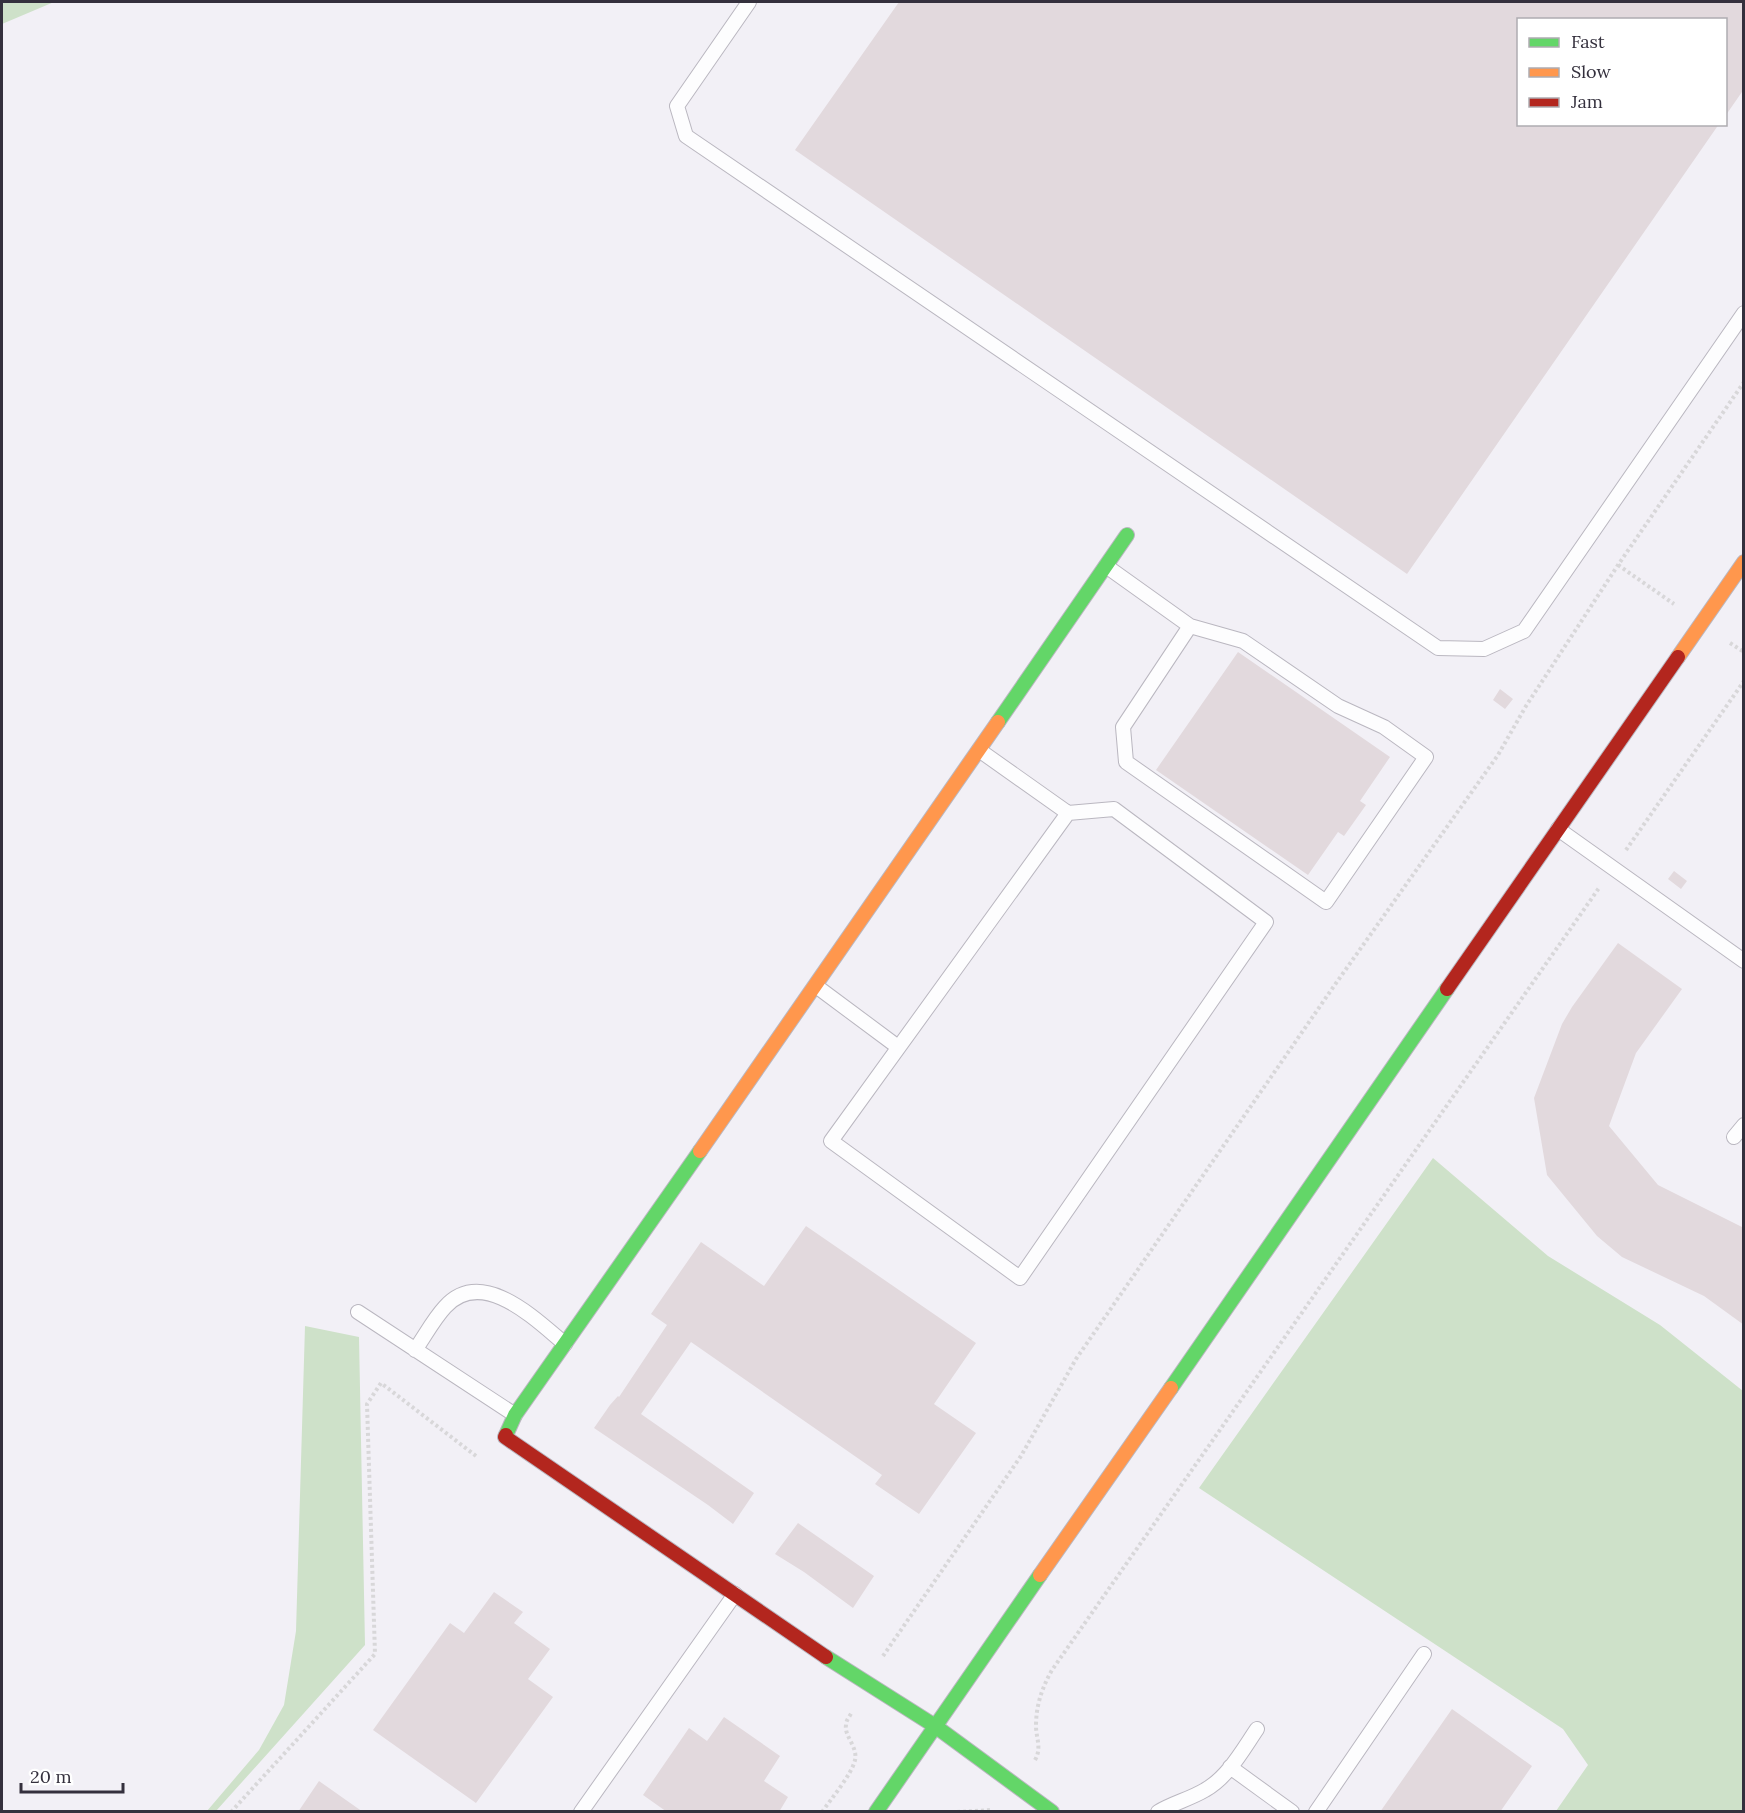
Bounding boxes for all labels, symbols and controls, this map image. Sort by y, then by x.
legend [1517,18,1727,126]
text: Fast [1571,30,1605,53]
text: Slow [1571,60,1611,83]
text: Jam [1570,90,1603,113]
scale bar [21,1756,123,1794]
text: 20 m [30,1765,72,1788]

